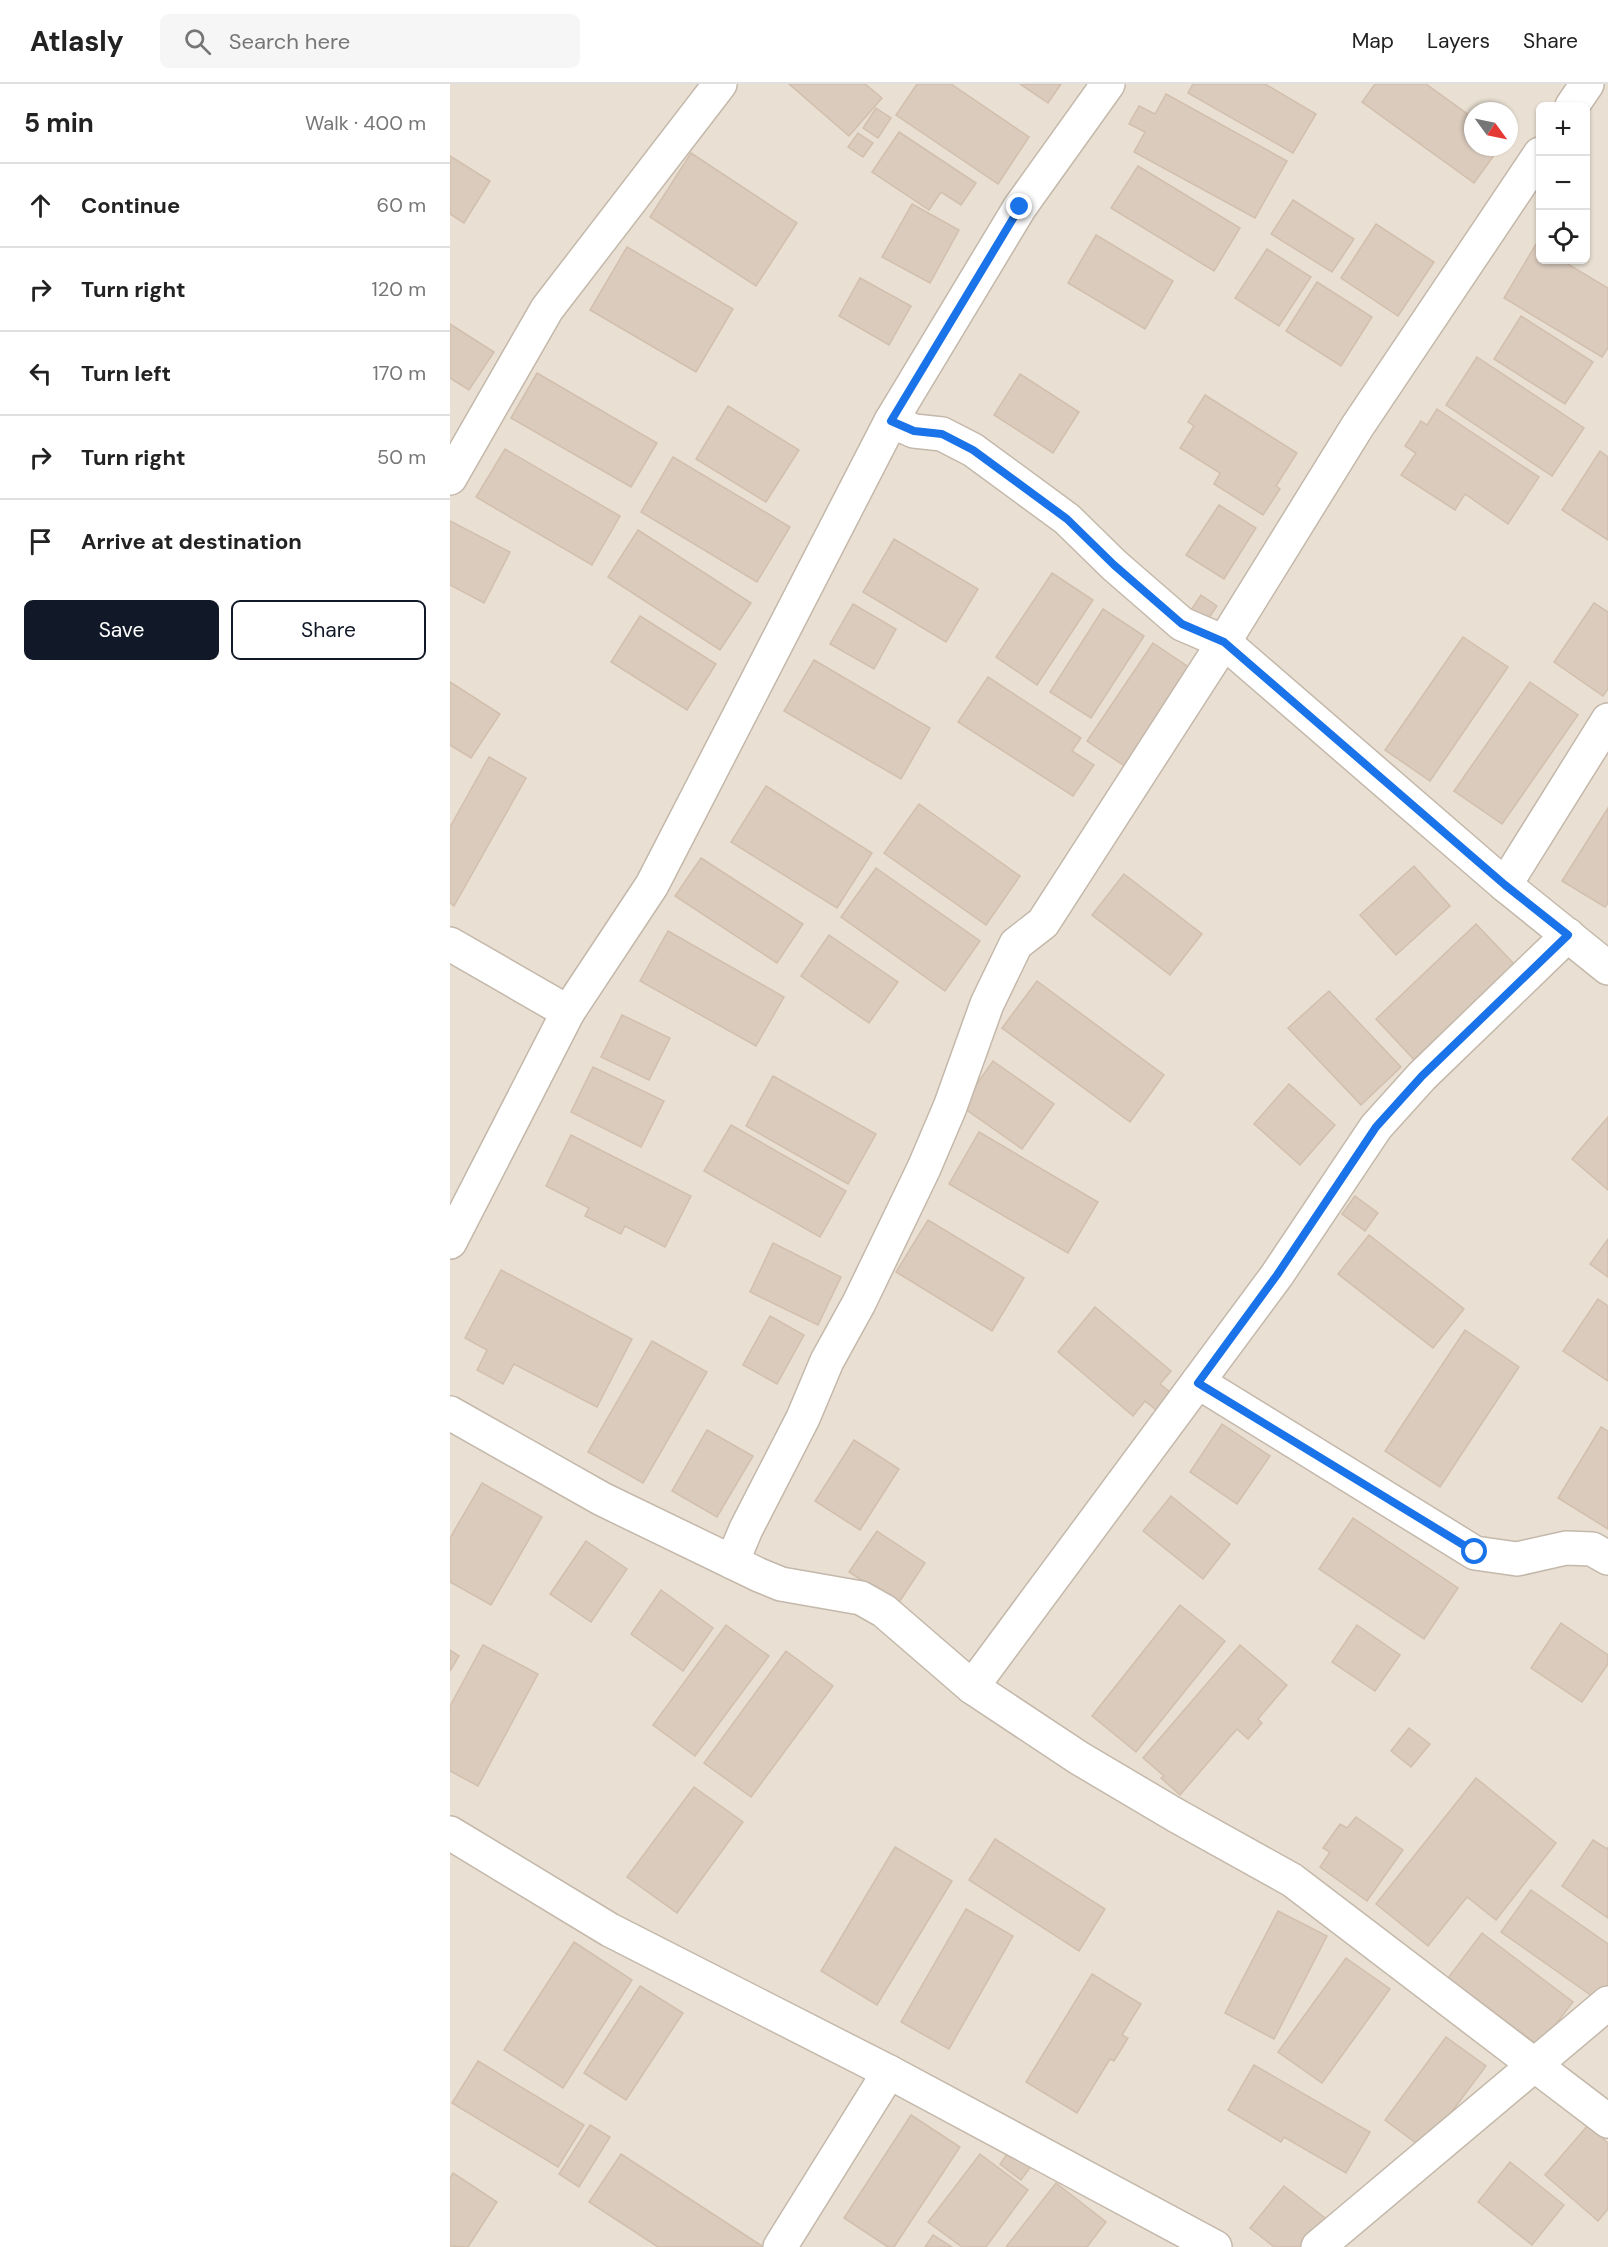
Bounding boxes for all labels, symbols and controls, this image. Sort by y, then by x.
search box [160,14,580,68]
text: Atlasly [30,23,124,60]
icon: search [181,25,214,58]
text: Search here [229,27,350,56]
text: Map [1352,27,1394,55]
text: Layers [1427,27,1490,55]
text: Share [1523,27,1578,55]
north arrow [1464,102,1518,156]
map controls [1536,102,1590,264]
button: + [1536,102,1590,156]
text: 5 min [24,106,94,140]
text: Walk · 400 m [305,110,426,136]
button: − [1536,156,1590,210]
icon: ahead [24,189,57,222]
text: Continue [81,191,180,220]
text: 60 m [377,192,426,218]
route end [1006,193,1032,219]
button: locate [1536,210,1590,264]
icon: right [24,273,57,306]
text: Turn right [81,275,186,304]
text: 120 m [372,276,426,302]
icon: left [24,357,57,390]
text: Turn left [81,359,171,388]
text: 170 m [373,360,426,386]
icon: right [24,441,57,474]
text: Turn right [81,443,186,472]
text: 50 m [377,444,426,470]
icon: arrive [24,525,57,558]
text: Arrive at destination [81,527,302,556]
button: Save [24,600,219,660]
button: Share [231,600,426,660]
route start [1461,1538,1487,1564]

